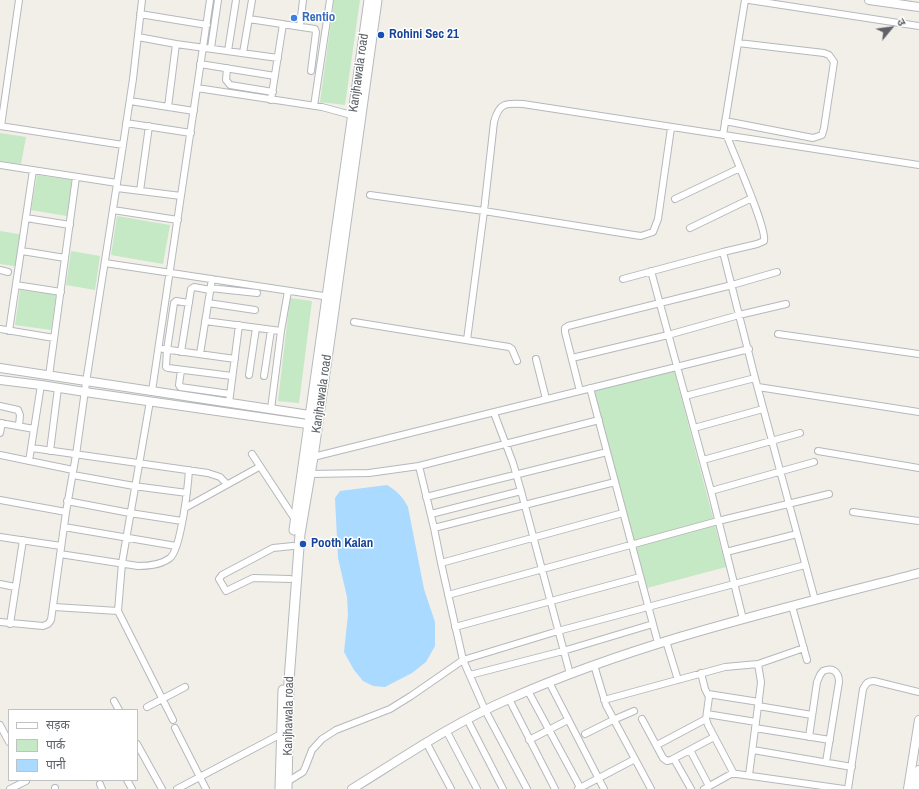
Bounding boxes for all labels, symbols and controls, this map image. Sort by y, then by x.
north arrow [871,8,911,48]
place label: Rentio [302,10,335,26]
marker: Rentio [289,13,299,23]
text: उ [894,16,909,28]
place label: Rohini Sec 21 [389,27,459,43]
marker: Rohini Sec 21 [376,30,386,40]
street label: Kanjhawala road [346,33,372,113]
street label: Kanjhawala road [309,354,335,434]
place label: Pooth Kalan [311,536,373,552]
marker: Pooth Kalan [298,539,308,549]
street label: Kanjhawala road [281,676,297,756]
legend [8,709,138,781]
text: सड़क [46,717,70,733]
text: पार्क [46,737,65,753]
text: पानी [46,757,66,773]

